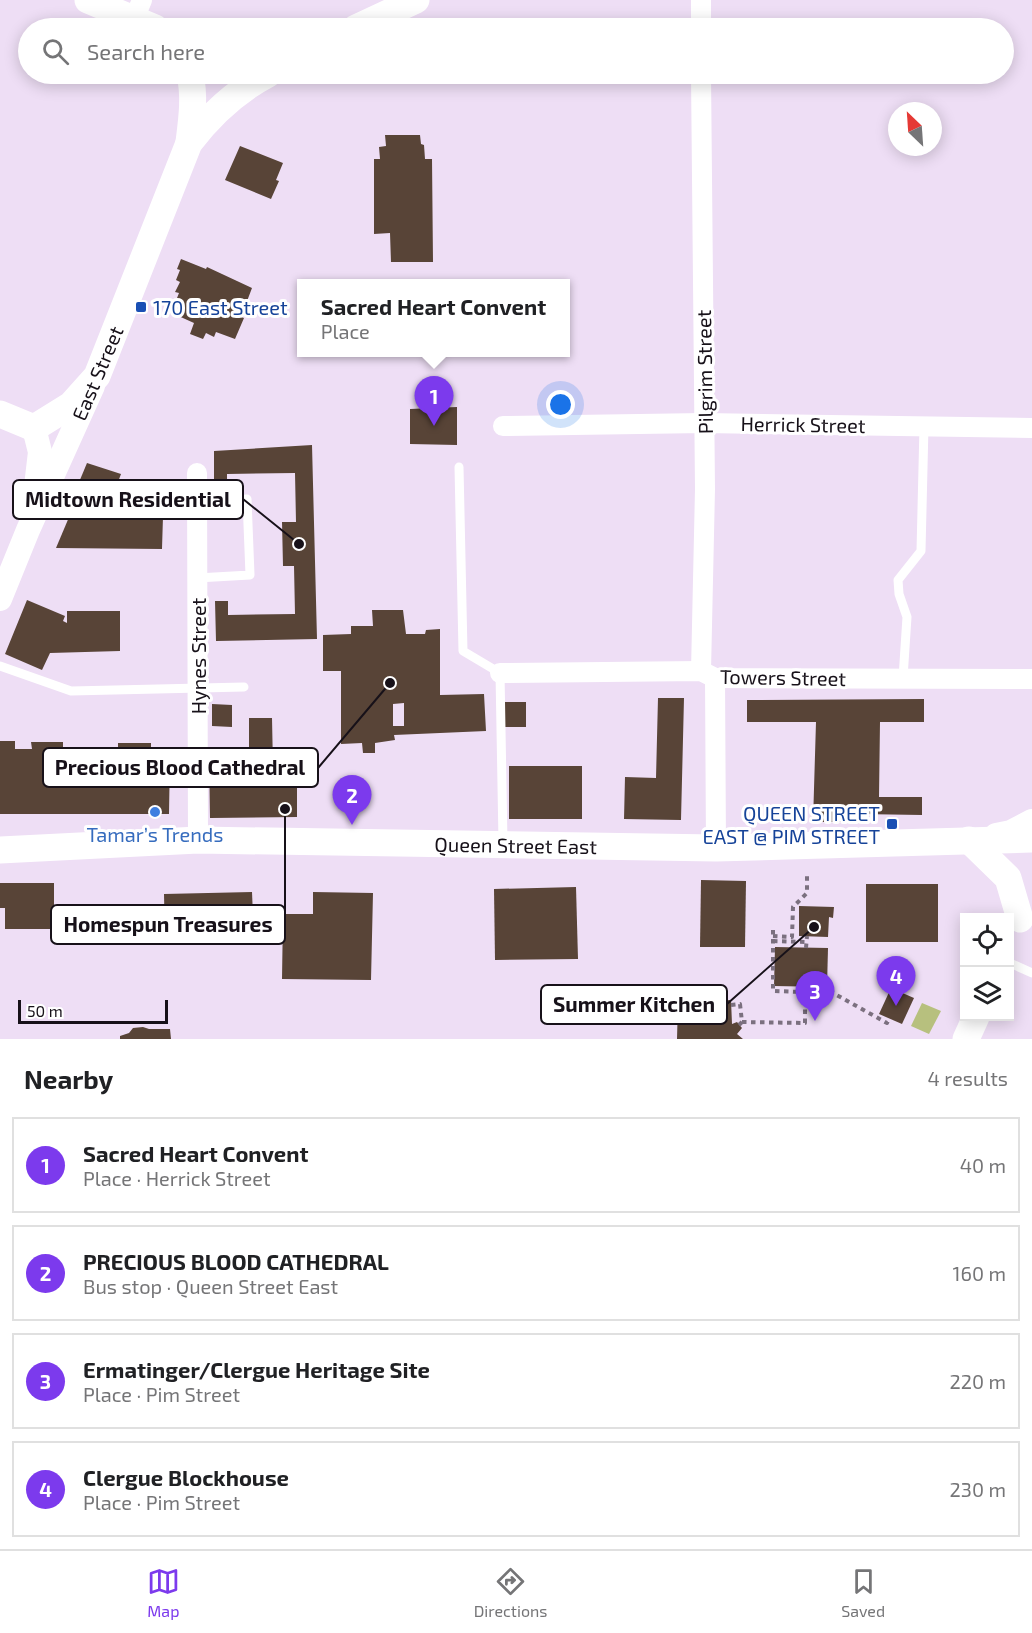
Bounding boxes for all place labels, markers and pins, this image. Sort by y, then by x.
place label: 170 East Street [153,295,288,319]
marker: 170 East Street [134,300,148,314]
pin: 1 [414,376,454,426]
callout: Midtown Residential [13,480,243,519]
callout: Precious Blood Cathedral [43,748,318,787]
pin: 2 [332,776,372,825]
place label: QUEEN STREET EAST @ PIM STREET [702,801,880,848]
marker: Tamar’s Trends [148,805,162,819]
marker: QUEEN STREET EAST @ PIM STREET [885,817,899,831]
place label: Tamar’s Trends [87,822,223,846]
callout: Homespun Treasures [51,905,285,944]
pin: 4 [876,956,916,1006]
pin: 3 [796,972,834,1021]
callout: Summer Kitchen [541,985,727,1024]

